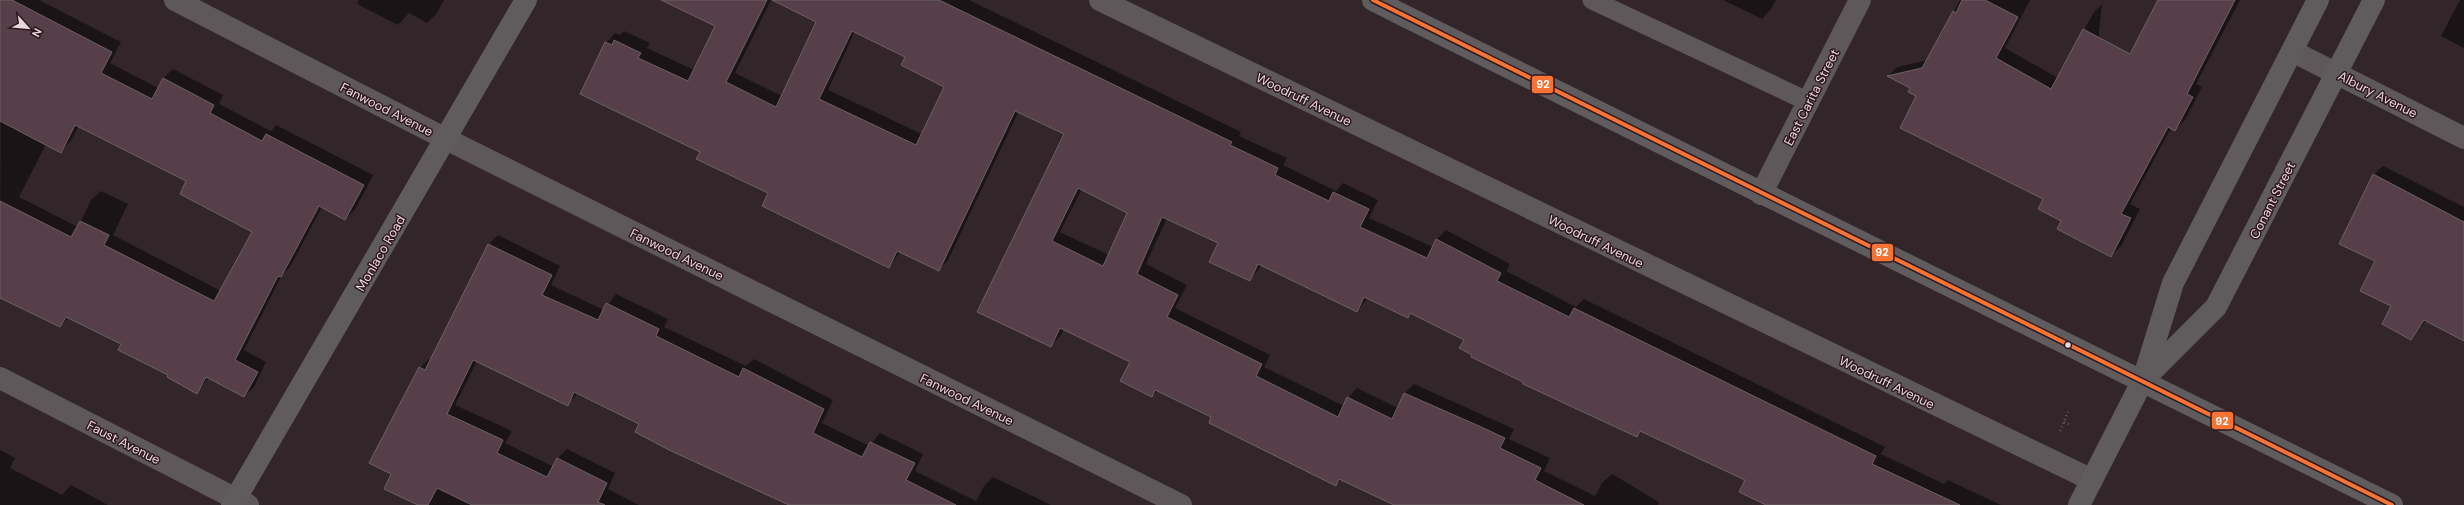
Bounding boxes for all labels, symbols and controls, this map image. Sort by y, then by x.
north arrow [8,8,48,48]
text: N [29,26,45,39]
street label: East Carita Street [1780,46,1843,148]
street label: Albury Avenue [2335,67,2420,122]
street label: Woodruff Avenue [1253,69,1354,130]
line badge: 92 [1531,75,1554,94]
text: 92 [1536,77,1550,91]
street label: Fanwood Avenue [338,79,436,140]
street label: Conant Street [2246,159,2299,242]
street label: Woodruff Avenue [1545,211,1646,272]
street label: Monlaco Road [352,212,409,294]
street label: Fanwood Avenue [627,224,726,284]
line badge: 92 [1871,243,1894,262]
text: 92 [1875,245,1889,259]
unlabelled marker [2063,340,2073,350]
street label: Woodruff Avenue [1836,352,1937,413]
street label: Fanwood Avenue [917,369,1016,429]
line badge: 92 [2211,411,2234,430]
text: 92 [2215,414,2229,428]
street label: Faust Avenue [84,417,163,468]

